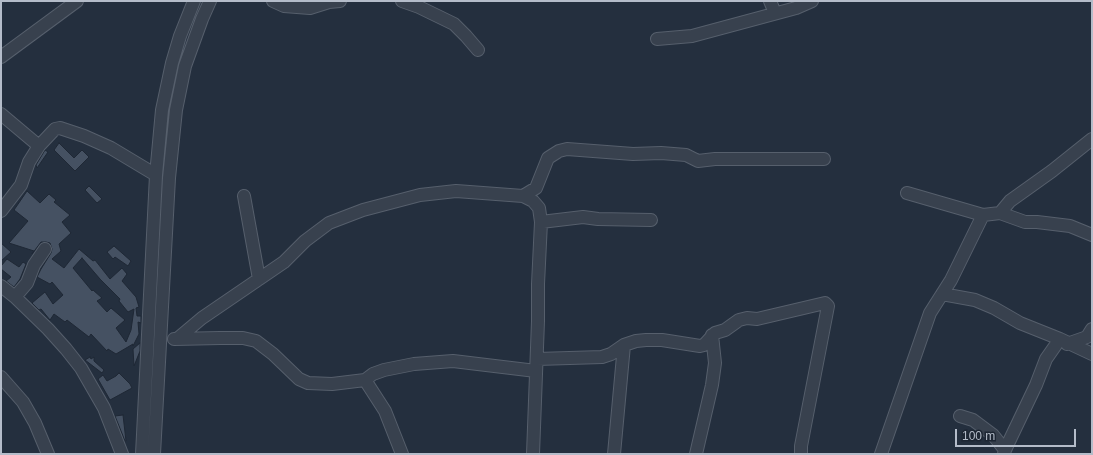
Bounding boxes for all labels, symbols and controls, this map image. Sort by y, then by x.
scale bar [957,421,1078,447]
text: 100 m [962,429,995,443]

